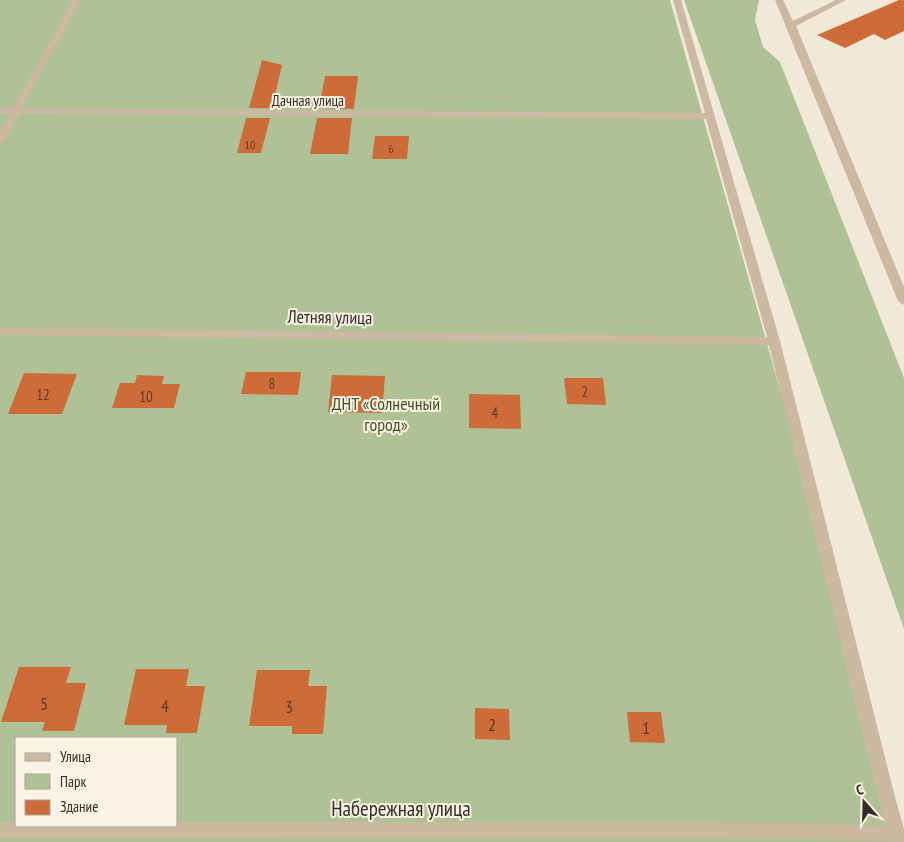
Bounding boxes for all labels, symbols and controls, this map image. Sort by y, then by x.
street label: Дачная улица [272,91,344,110]
house number: 10 [245,137,255,152]
house number: 6 [388,141,394,156]
street label: Летняя улица [286,305,373,329]
house number: 8 [269,374,275,393]
house number: 2 [582,382,588,401]
house number: 12 [36,385,50,404]
house number: 10 [139,387,153,406]
park label: ДНТ «Солнечный город» [332,392,440,436]
house number: 4 [492,403,499,422]
house number: 5 [40,692,48,715]
house number: 4 [161,694,169,717]
house number: 3 [285,695,293,718]
house number: 2 [488,713,496,736]
house number: 1 [642,716,650,739]
legend [15,737,178,827]
text: Улица [60,747,91,766]
text: Парк [60,772,86,791]
north arrow [839,777,889,827]
text: С [853,780,866,799]
street label: Набережная улица [331,795,471,822]
text: Здание [60,797,98,816]

